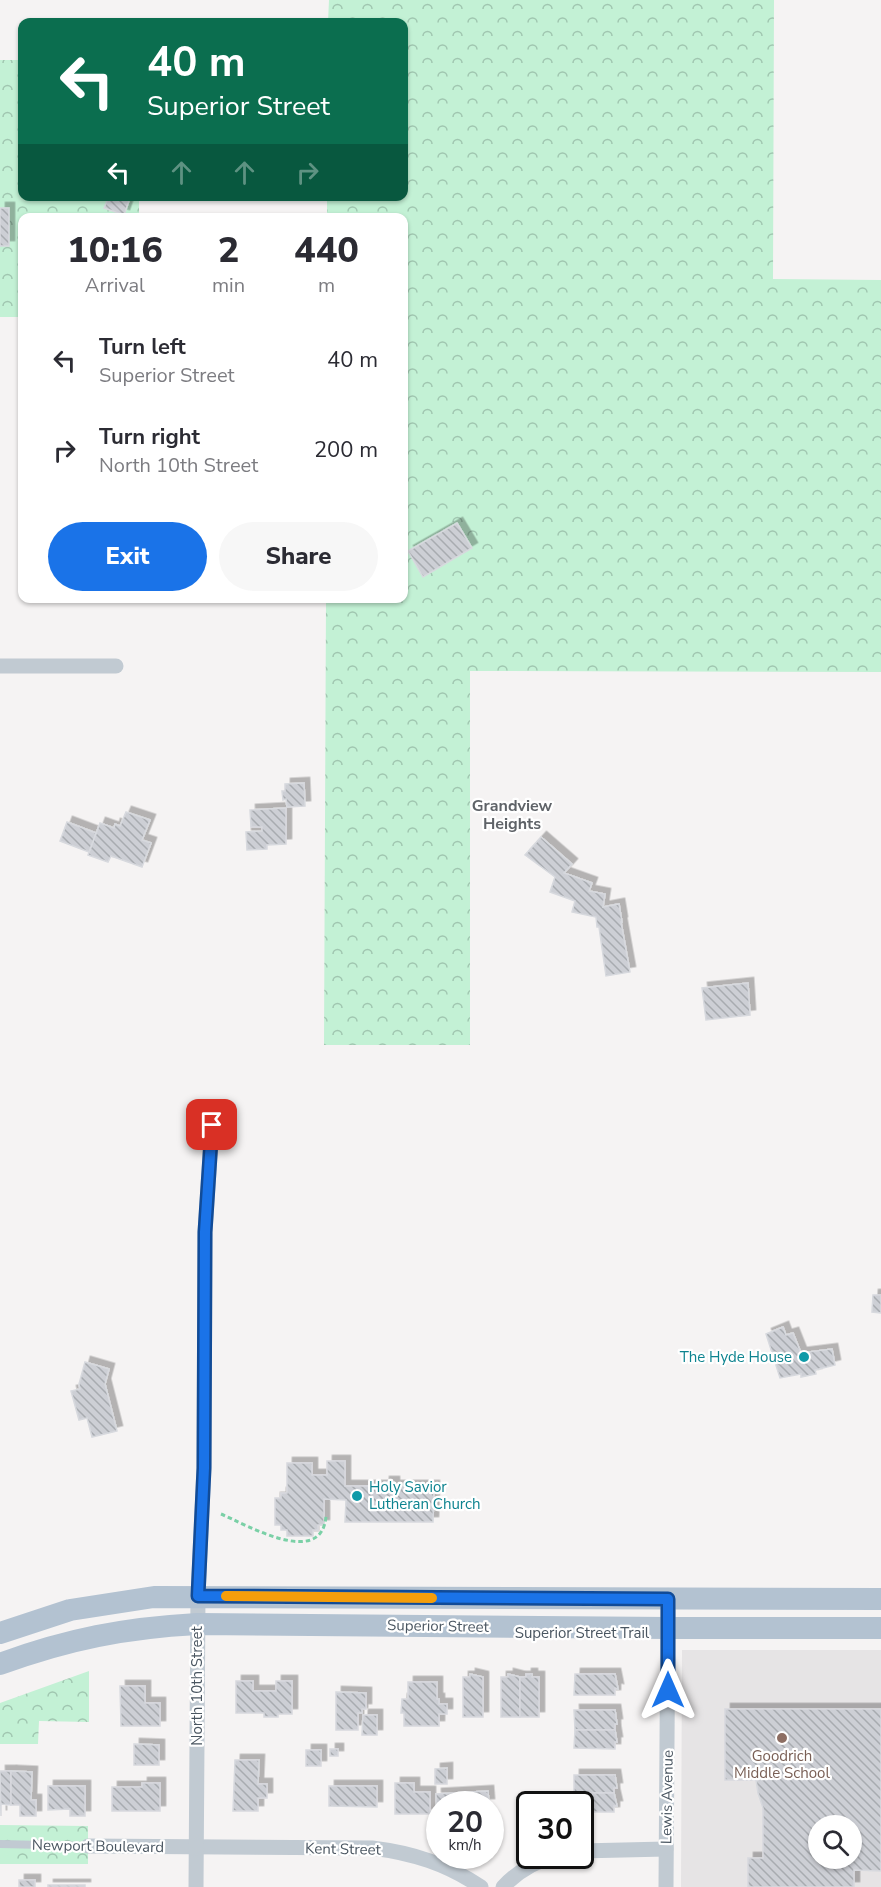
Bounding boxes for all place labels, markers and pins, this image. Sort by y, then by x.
pin [186,1099,237,1150]
place label: The Hyde House [680,1347,792,1367]
marker: The Hyde House [797,1350,811,1364]
place label: Holy Savior Lutheran Church [369,1477,481,1514]
marker: Holy Savior Lutheran Church [350,1489,364,1503]
marker: Goodrich Middle School [775,1731,789,1745]
place label: Goodrich Middle School [734,1746,830,1783]

